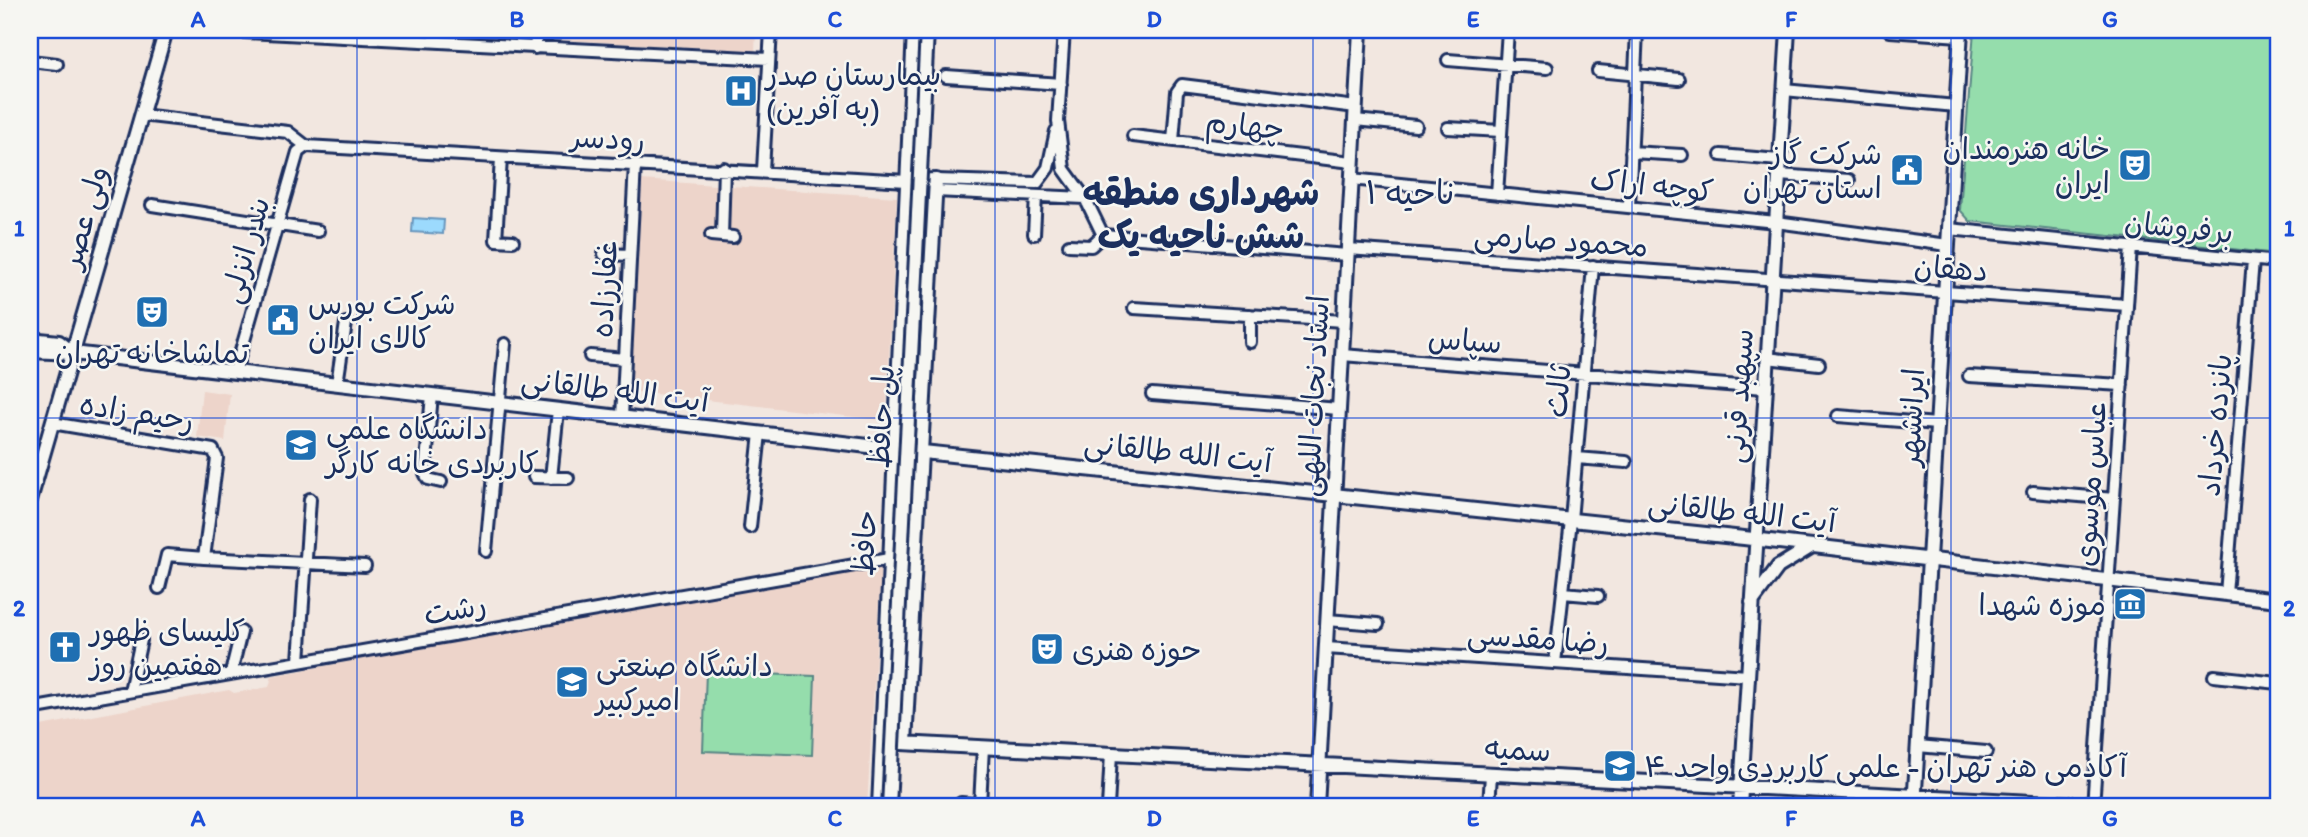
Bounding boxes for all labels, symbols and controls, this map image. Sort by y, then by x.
text: A [190,5,206,33]
text: B [510,5,525,33]
text: C [828,5,843,33]
text: D [1146,5,1162,33]
text: E [1467,5,1480,33]
text: F [1785,5,1798,33]
text: G [2102,5,2118,33]
place label: بیمارستان صدر (به آفرین) [763,56,941,127]
hospital icon: بیمارستان صدر (به آفرین) [722,72,760,110]
street label: چهارم [1203,102,1286,152]
street label: رودسر [567,117,646,159]
place label: خانه هنرمندان ایران [1943,130,2110,201]
place label: شرکت گاز استان تهران [1743,135,1882,206]
theatre icon: خانه هنرمندان ایران [2116,146,2154,184]
public building icon: شرکت گاز استان تهران [1888,151,1926,189]
street label: کوچه اراک [1588,160,1716,211]
street label: ولی عصر [51,161,117,276]
district label: شهرداری منطقه شش ناحیه یک [1082,170,1320,257]
district label: ناحیه ۱ [1366,173,1454,212]
street label: بندر انزلی [212,193,279,308]
street label: برفروشان [2123,203,2235,251]
text: 1 [14,214,25,242]
text: 1 [2284,214,2295,242]
street label: محمود صارمی [1473,215,1649,266]
street label: غفارزاده [583,239,625,339]
street label: دهقان [1913,247,1989,289]
place label: شرکت بورس کالای ایران [308,285,456,356]
theatre icon: تماشاخانه تهران [133,293,171,331]
street label: استاد نجات اللهی [1289,294,1338,498]
public building icon: شرکت بورس کالای ایران [264,301,302,339]
street label: سپاس [1427,319,1503,362]
street label: سپهبد قرنی [1715,327,1762,465]
place label: تماشاخانه تهران [55,334,249,371]
street label: پانزده خرداد [2190,352,2241,498]
street label: آیت الله طالقانی [519,360,713,421]
street label: ثالث [1537,361,1579,419]
street label: پل حافظ [860,365,903,469]
street label: ایرانشهر [1890,367,1932,470]
street label: رحیم زاده [76,385,197,444]
street label: عباس موسوی [2066,400,2115,568]
place label: دانشگاه علمی کاربردی خانه کارگر [323,410,539,481]
street label: آیت الله طالقانی [1082,424,1275,481]
school or university icon: دانشگاه علمی کاربردی خانه کارگر [282,426,320,464]
street label: آیت الله طالقانی [1646,484,1839,541]
street label: حافظ [844,509,884,577]
street label: رشت [421,585,489,633]
museum icon: موزه شهدا [2111,585,2149,623]
place label: موزه شهدا [1979,586,2106,623]
text: 2 [13,594,26,622]
text: 2 [2283,594,2296,622]
place label: کلیسای ظهور هفتمین روز [87,612,245,683]
street label: رضا مقدسی [1466,615,1610,662]
church icon: کلیسای ظهور هفتمین روز [46,628,84,666]
theatre icon: حوزه هنری [1028,630,1066,668]
place label: حوزه هنری [1072,631,1201,668]
place label: دانشگاه صنعتی امیرکبیر [593,647,773,718]
school or university icon: دانشگاه صنعتی امیرکبیر [553,663,591,701]
street label: سمیه [1484,729,1552,769]
school or university icon: آکادمی هنر تهران - علمی کاربردی واحد ۴ [1601,747,1639,785]
place label: آکادمی هنر تهران - علمی کاربردی واحد ۴ [1644,748,2129,786]
text: A [190,804,206,832]
text: B [510,804,525,832]
text: C [828,804,843,832]
text: D [1146,804,1162,832]
text: E [1467,804,1480,832]
text: F [1785,804,1798,832]
text: G [2102,804,2118,832]

